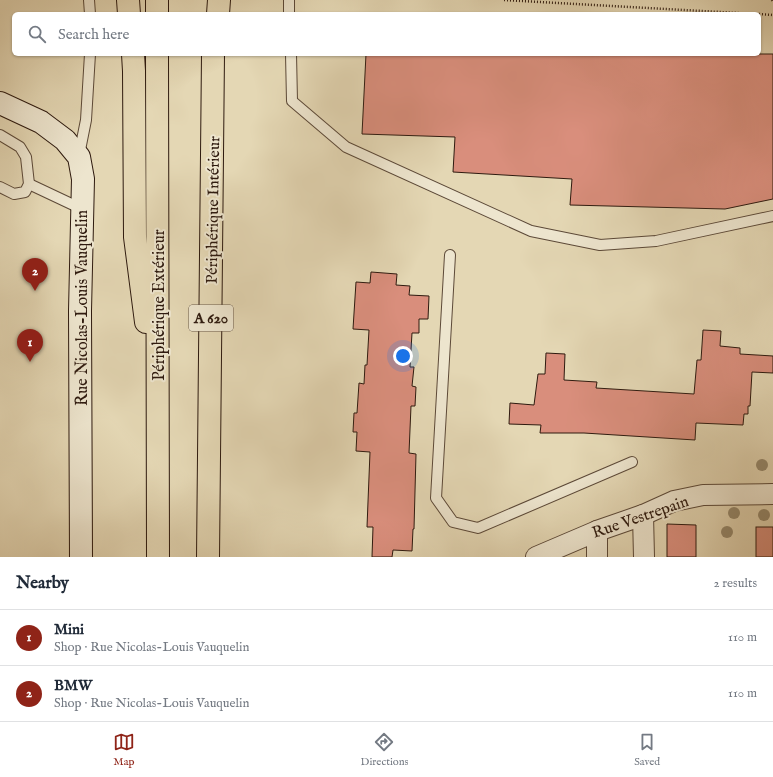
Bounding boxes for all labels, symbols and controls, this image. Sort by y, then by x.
search box [12,12,761,56]
icon: search [26,23,48,45]
text: Search here [58,25,129,44]
street label: Périphérique Intérieur [203,136,225,284]
street label: Rue Nicolas-Louis Vauquelin [73,209,93,406]
street label: Périphérique Extérieur [150,229,170,381]
pin: 2 [22,258,48,291]
road number: A 620 [189,305,233,331]
pin: 1 [17,329,43,362]
your location [393,346,413,366]
street label: Rue Vestrepain [590,492,692,544]
text: Nearby [16,573,69,594]
text: 2 results [713,575,757,592]
text: Mini [54,620,84,639]
text: 1 [27,629,31,646]
text: 110 m [728,629,757,646]
text: Shop · Rue Nicolas-Louis Vauquelin [54,639,249,656]
text: BMW [54,676,92,695]
text: 2 [26,685,32,702]
text: 110 m [728,685,757,702]
text: Shop · Rue Nicolas-Louis Vauquelin [54,695,249,712]
tab: Map [113,731,135,769]
tab: Directions [361,731,408,769]
tab: Saved [634,731,660,769]

